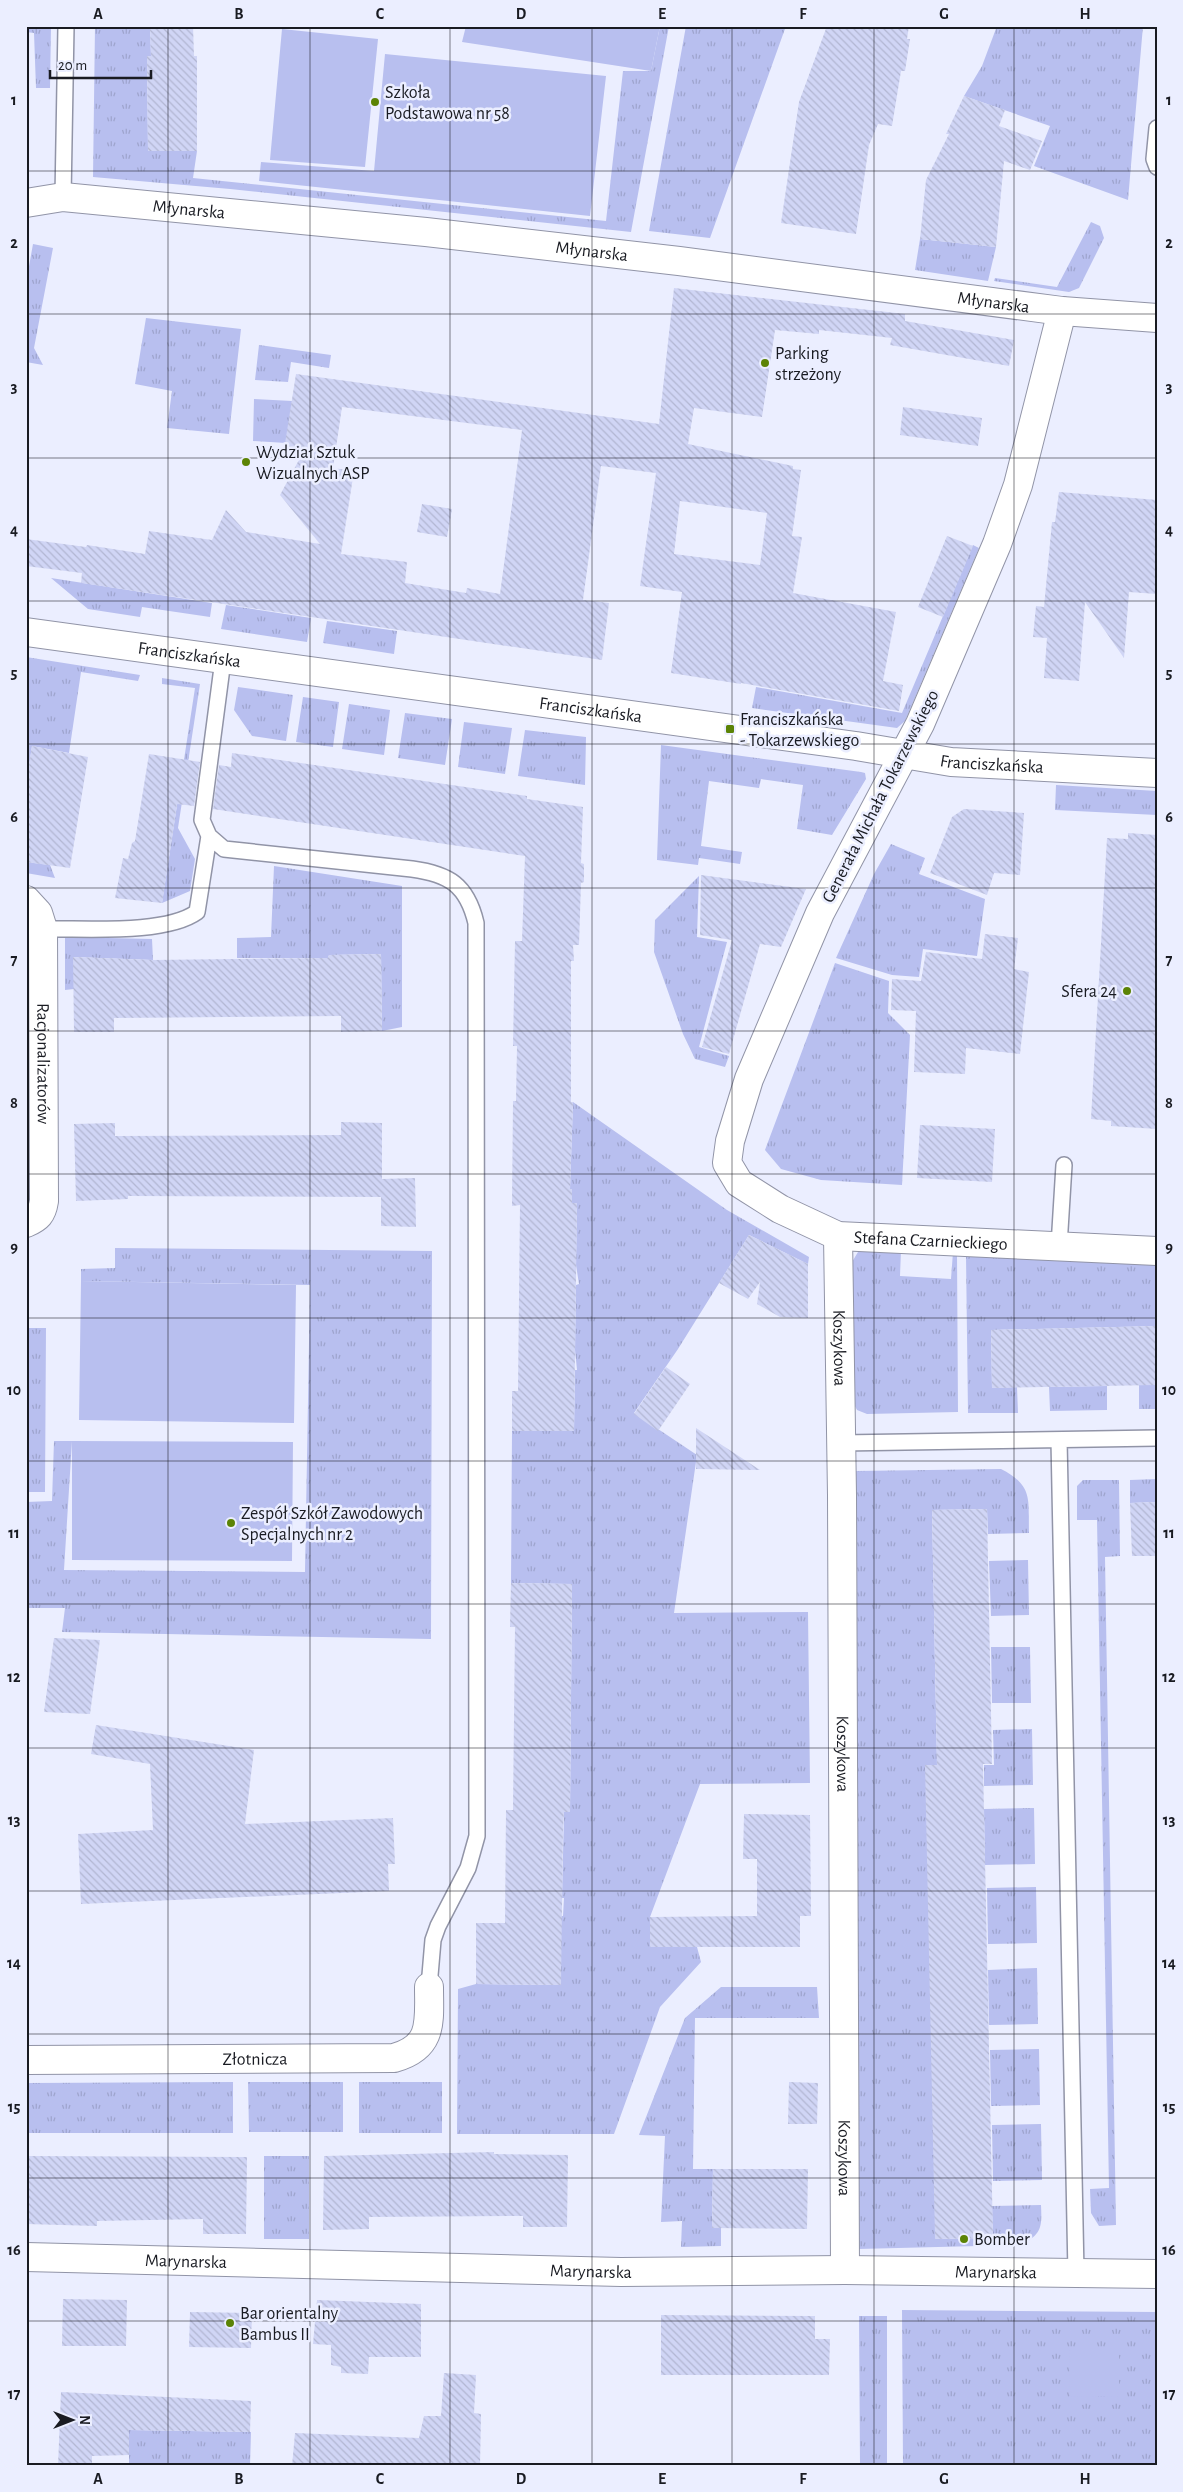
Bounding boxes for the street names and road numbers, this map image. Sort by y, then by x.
street label: Młynarska [152,198,226,223]
street label: Młynarska [554,239,629,265]
street label: Młynarska [956,289,1031,317]
street label: Franciszkańska [137,639,242,671]
street label: Generała Michała Tokarzewskiego [819,687,943,906]
street label: Franciszkańska [538,695,643,727]
street label: Franciszkańska [938,752,1044,777]
street label: Racjonalizatorów [33,1003,52,1124]
street label: Stefana Czarnieckiego [853,1229,1008,1254]
street label: Koszykowa [829,1309,848,1387]
street label: Koszykowa [833,1716,851,1792]
street label: Złotnicza [222,2051,288,2069]
street label: Koszykowa [834,2120,853,2196]
street label: Marynarska [145,2252,227,2272]
street label: Marynarska [550,2262,632,2282]
street label: Marynarska [955,2263,1037,2282]

